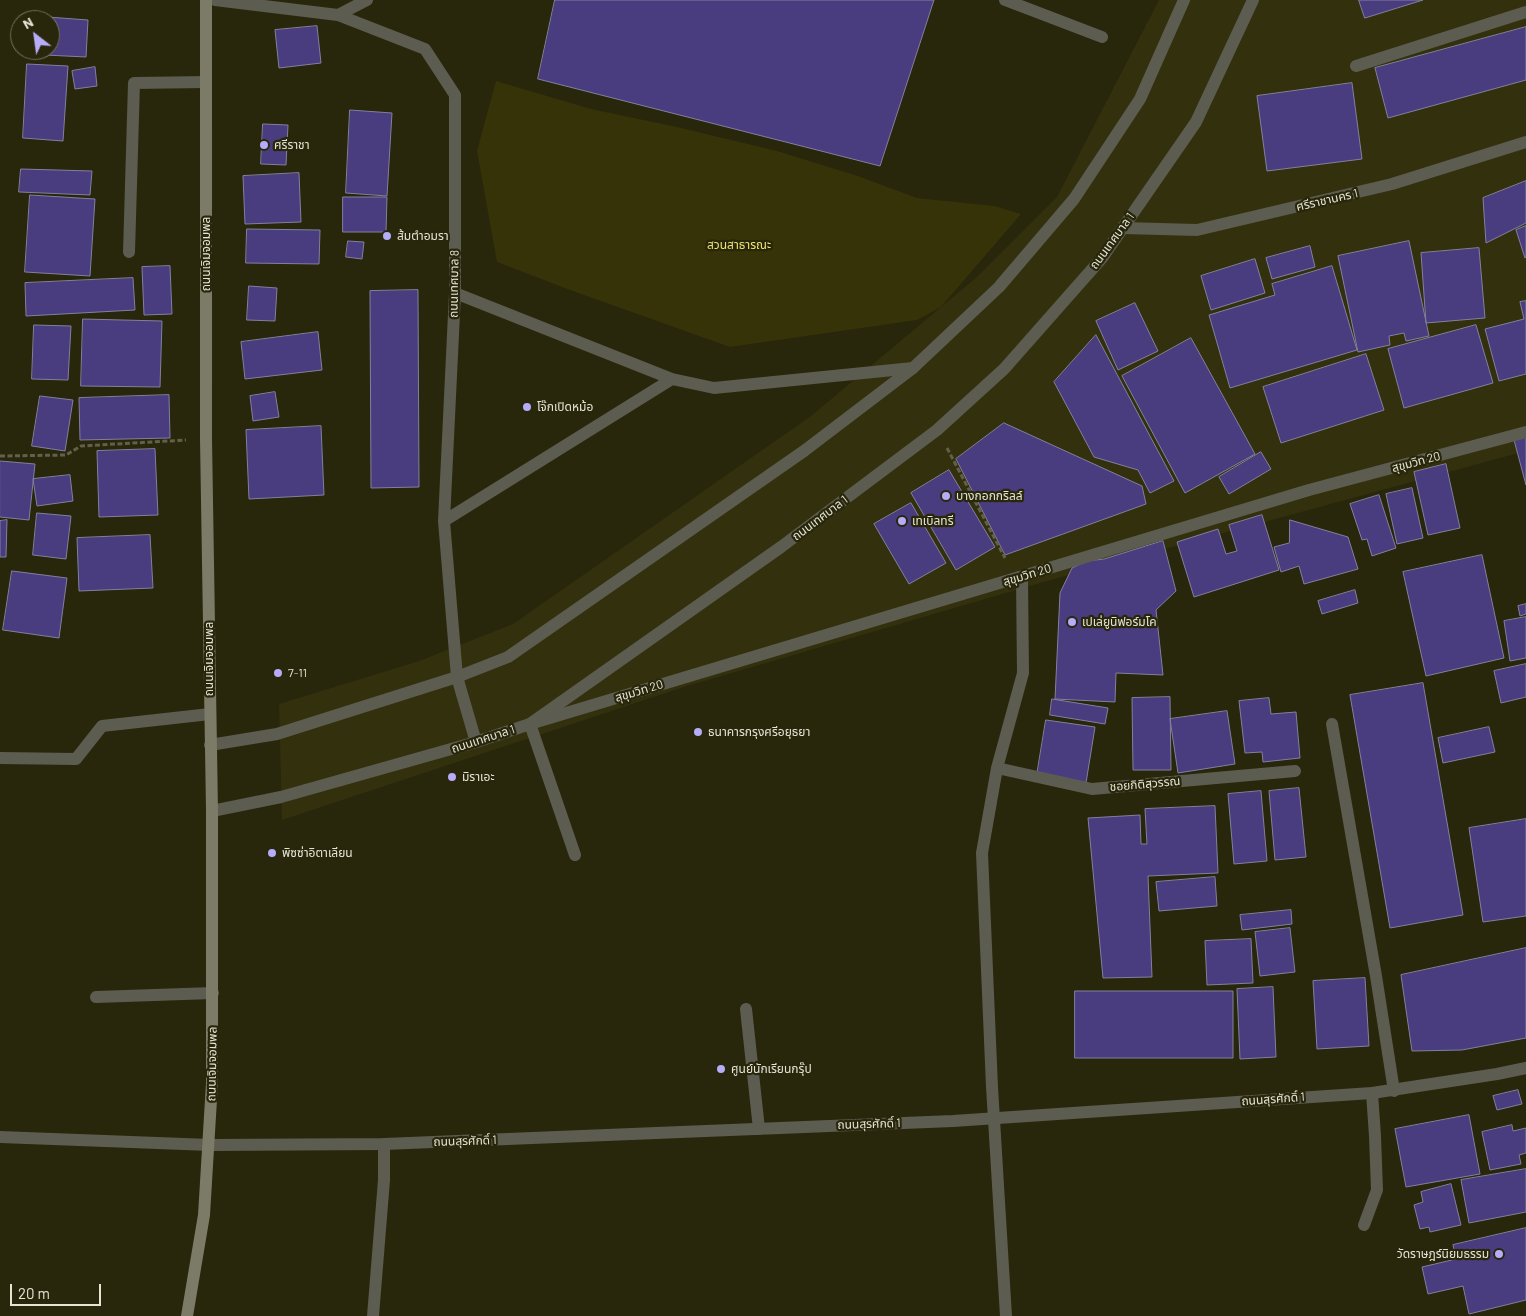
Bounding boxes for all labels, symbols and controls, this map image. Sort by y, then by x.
north arrow [10,10,60,60]
text: N [19,13,36,32]
place label: ศรีราชา [274,138,310,152]
marker: ศรีราชา [258,139,270,151]
street label: ศรีราชานคร 1 [1295,186,1359,214]
street label: ถนนเทศบาล 1 [1087,210,1137,272]
street label: ถนนเจิมจอมพล [199,217,213,291]
place label: ส้มตำอมรา [397,229,449,243]
marker: ส้มตำอมรา [381,230,393,242]
park label: สวนสาธารณะ [707,238,771,252]
street label: ถนนเทศบาล 8 [446,250,462,318]
place label: โจ๊กเปิดหม้อ [537,400,593,414]
marker: โจ๊กเปิดหม้อ [521,401,533,413]
street label: สุขุมวิท 20 [1390,449,1442,475]
place label: บางกอกกริลล์ [956,489,1023,503]
marker: บางกอกกริลล์ [940,490,952,502]
street label: ถนนเทศบาล 1 [789,492,851,544]
place label: เทเบิลทรี [912,514,954,528]
marker: เทเบิลทรี [896,515,908,527]
street label: สุขุมวิท 20 [1001,561,1053,589]
place label: เปเล่ยูนิฟอร์มโค [1082,615,1157,629]
marker: เปเล่ยูนิฟอร์มโค [1066,616,1078,628]
street label: ถนนเจิมจอมพล [202,622,216,696]
place label: 7-11 [288,666,307,680]
marker: 7-11 [272,667,284,679]
street label: สุขุมวิท 20 [613,677,665,705]
street label: ถนนเทศบาล 1 [449,722,517,756]
place label: ธนาคารกรุงศรีอยุธยา [708,725,810,739]
marker: ธนาคารกรุงศรีอยุธยา [692,726,704,738]
place label: มิราเอะ [462,770,494,784]
marker: มิราเอะ [446,771,458,783]
street label: ชอยกิติสุวรรณ [1109,774,1181,794]
place label: พิซซ่าอิตาเลียน [282,846,353,860]
marker: พิซซ่าอิตาเลียน [266,847,278,859]
street label: ถนนเจิมจอมพล [204,1027,220,1101]
place label: ศูนย์นักเรียนกรุ๊ป [731,1062,812,1076]
marker: ศูนย์นักเรียนกรุ๊ป [715,1063,727,1075]
street label: ถนนสุรศักดิ์ 1 [1241,1090,1305,1108]
street label: ถนนสุรศักดิ์ 1 [837,1116,901,1132]
street label: ถนนสุรศักดิ์ 1 [433,1133,497,1149]
place label: วัดราษฎร์นิยมธรรม [1397,1247,1489,1261]
marker: วัดราษฎร์นิยมธรรม [1493,1248,1505,1260]
scale bar [12,1274,104,1306]
text: 20 m [18,1284,50,1302]

